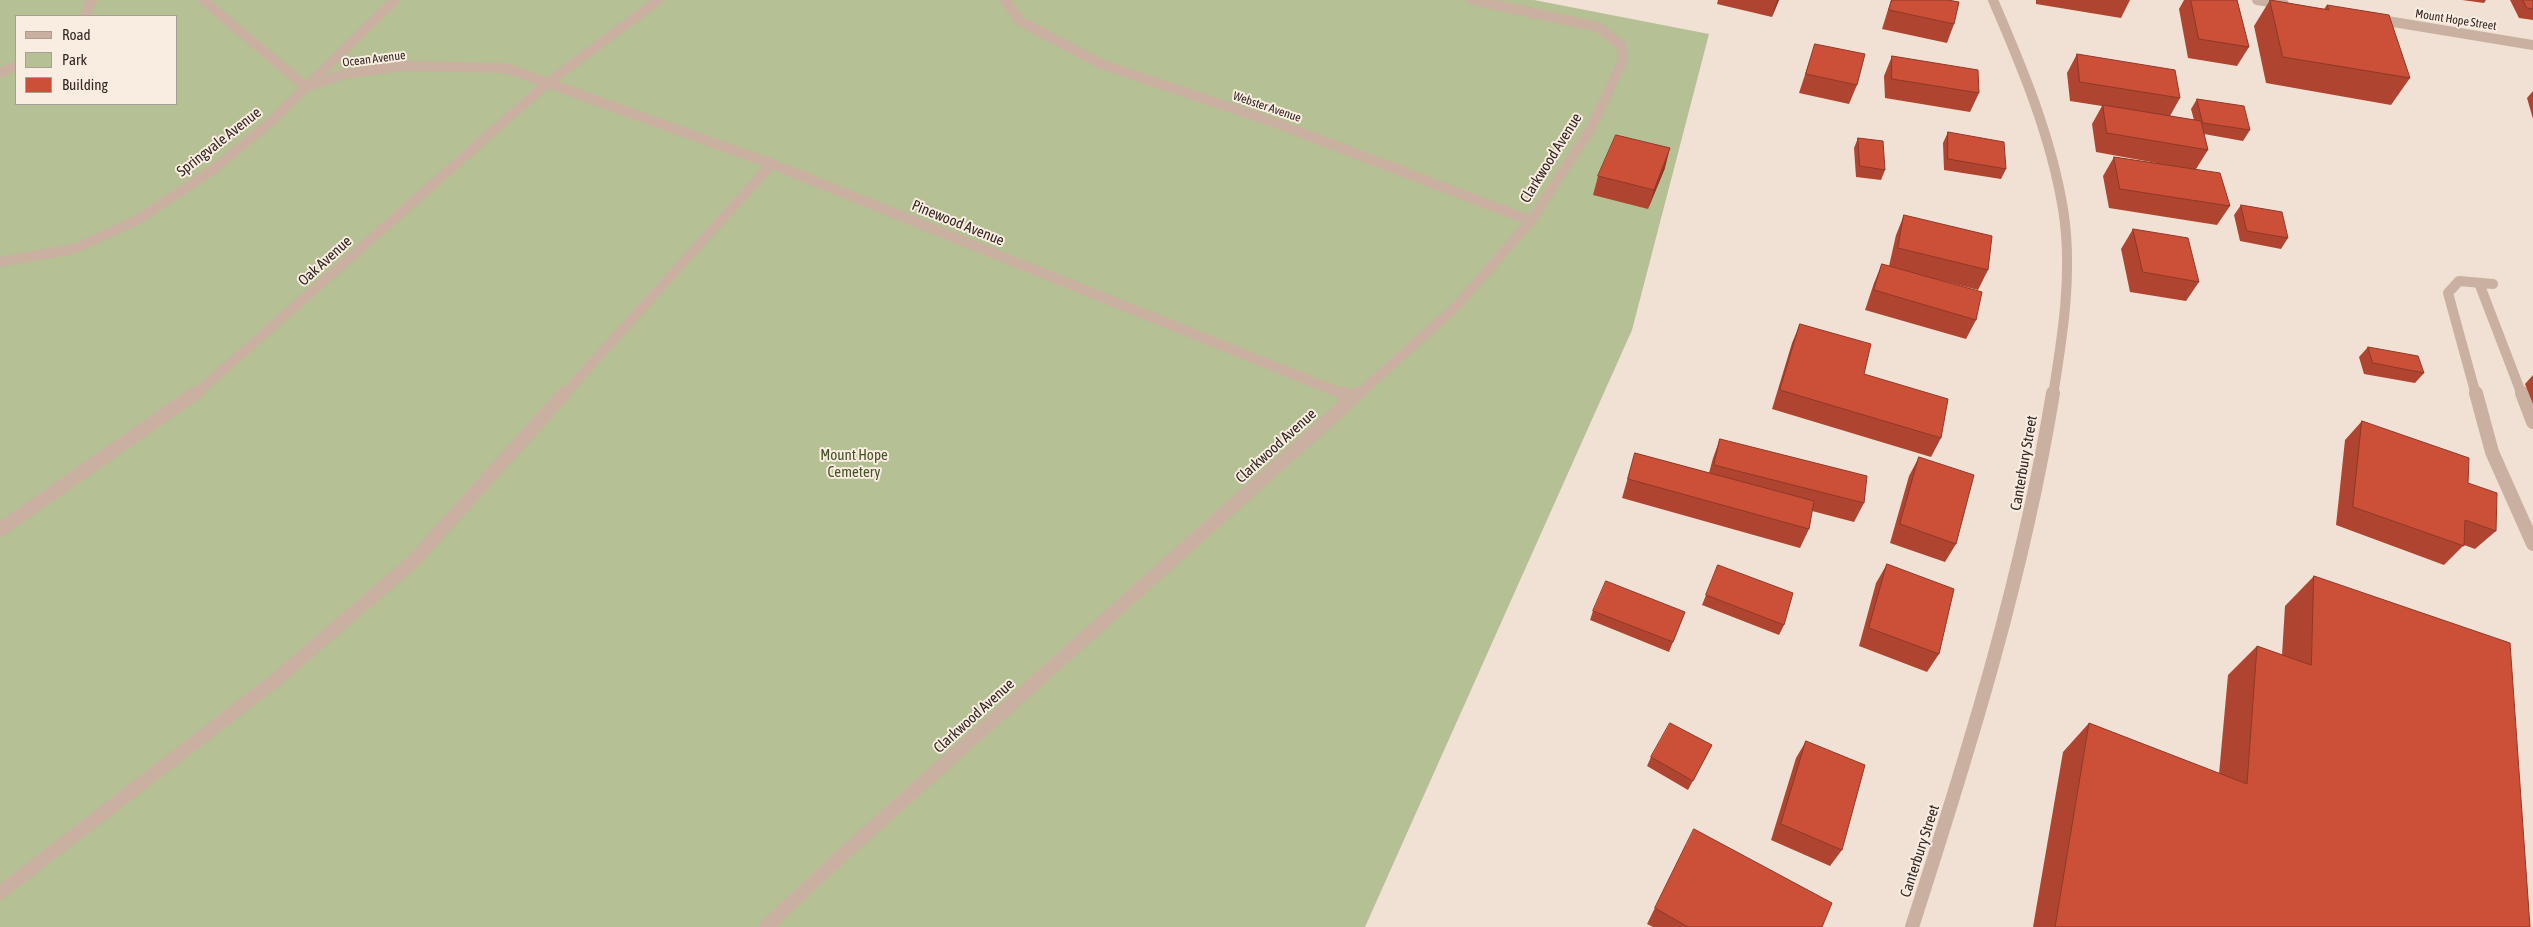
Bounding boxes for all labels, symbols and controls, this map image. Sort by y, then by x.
street label: Mount Hope Street [2414,6,2498,34]
legend [15,15,178,105]
text: Road [62,26,91,43]
street label: Ocean Avenue [342,48,406,70]
text: Park [62,51,87,68]
text: Building [62,76,108,93]
street label: Webster Avenue [1231,89,1303,125]
street label: Springvale Avenue [173,103,265,181]
street label: Clarkwood Avenue [1516,110,1586,206]
street label: Pinewood Avenue [909,196,1007,250]
street label: Oak Avenue [294,232,356,290]
street label: Clarkwood Avenue [1232,405,1320,487]
street label: Canterbury Street [2007,414,2041,512]
park label: Mount Hope Cemetery [820,446,888,481]
street label: Clarkwood Avenue [930,675,1018,757]
street label: Canterbury Street [1897,802,1943,900]

